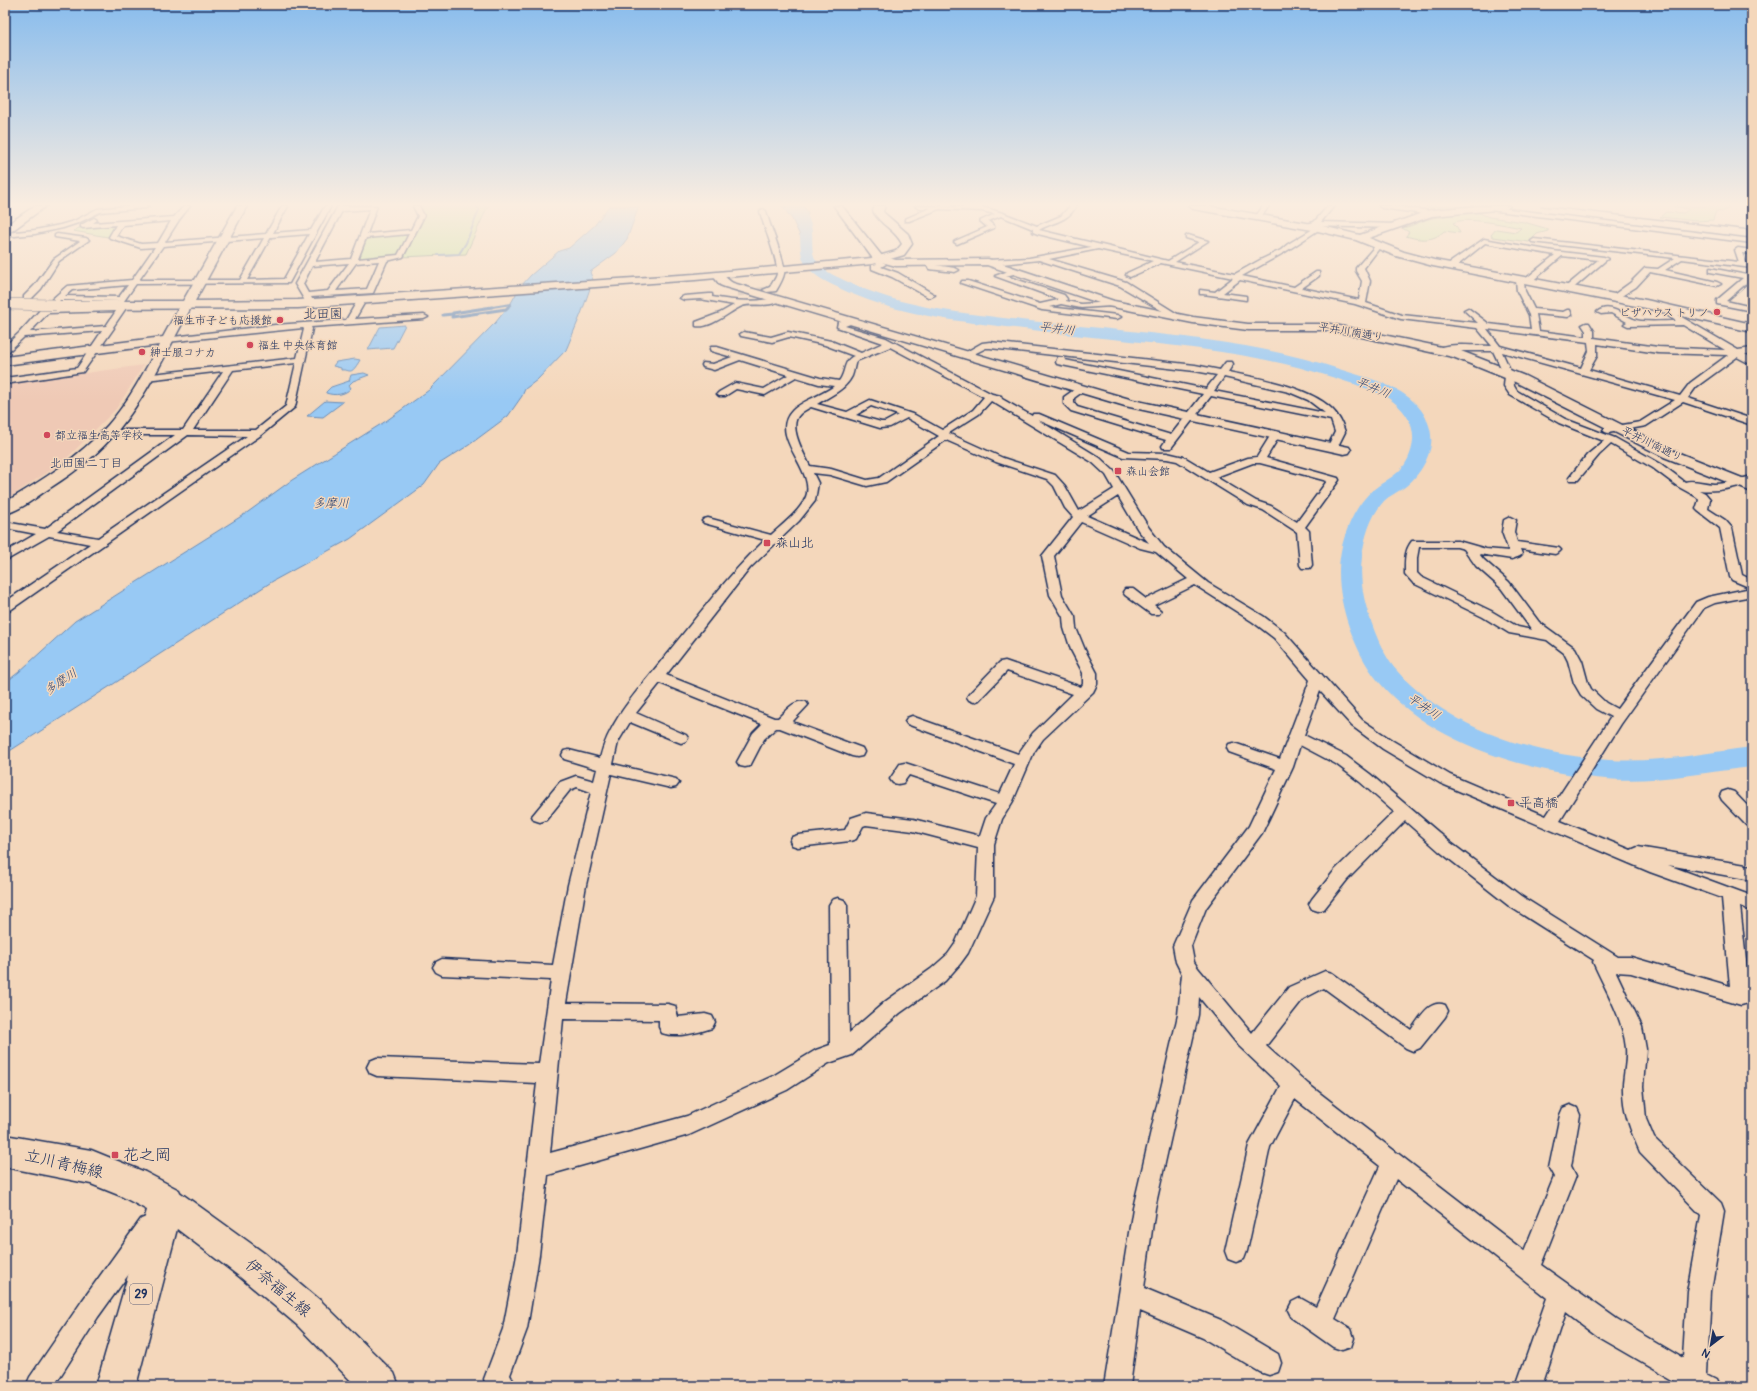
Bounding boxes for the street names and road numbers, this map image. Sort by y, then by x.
street label: 平井川南通り [1317,320,1385,344]
street label: 平井川南通り [1619,424,1685,464]
street label: 立川青梅線 [23,1145,105,1183]
street label: 伊奈福生線 [241,1255,315,1321]
road number: 29 [130,1284,152,1304]

